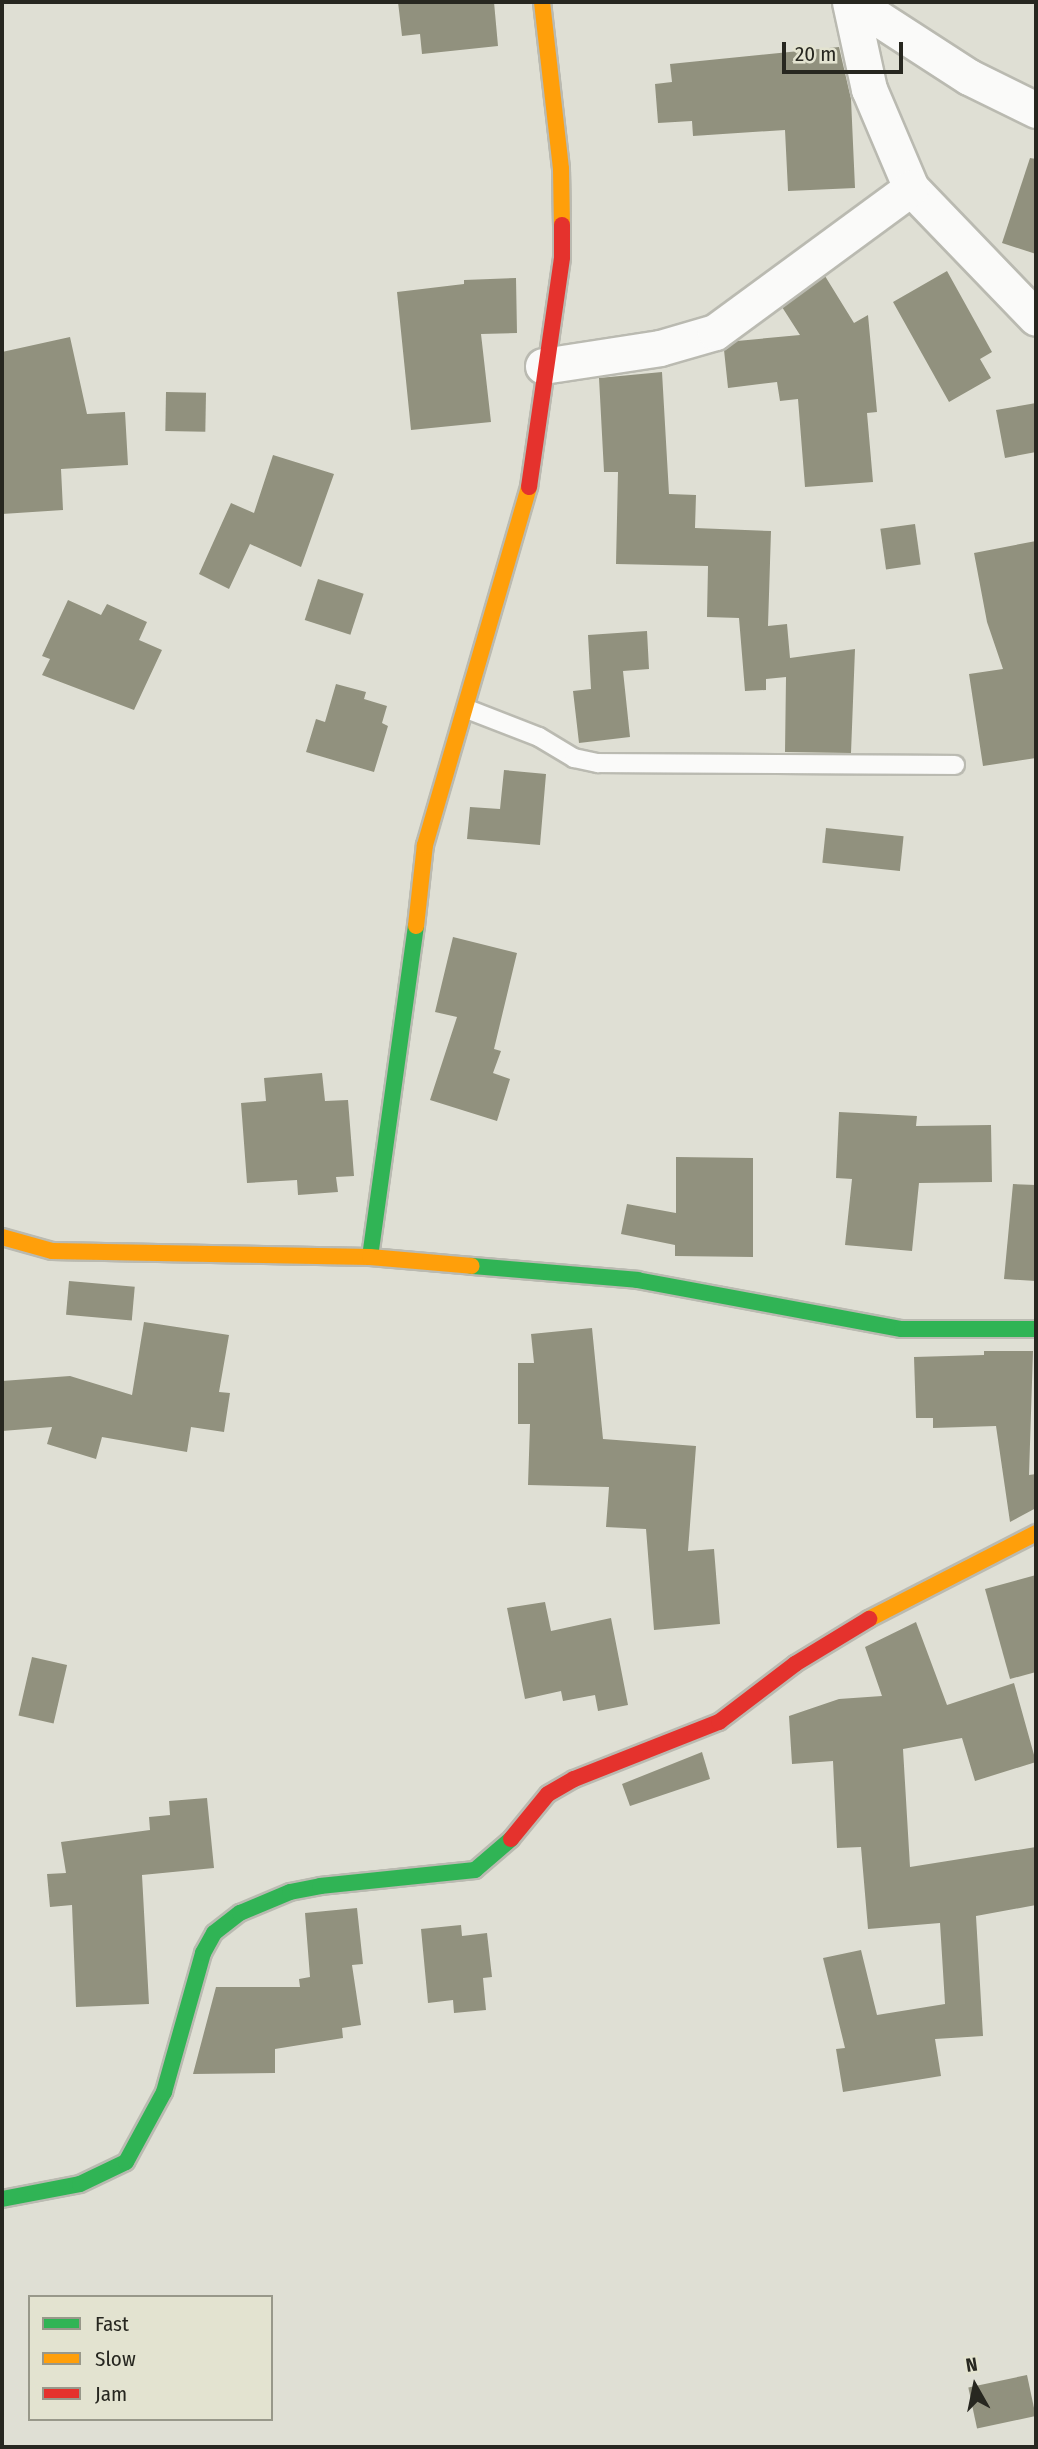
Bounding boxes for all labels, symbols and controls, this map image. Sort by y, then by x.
scale bar [786,28,907,72]
text: 20 m [795,41,836,67]
legend [28,2295,273,2421]
text: Fast [95,2311,129,2337]
text: Slow [95,2346,136,2372]
north arrow [940,2351,1010,2421]
text: N [964,2353,979,2377]
text: Jam [95,2381,127,2407]

